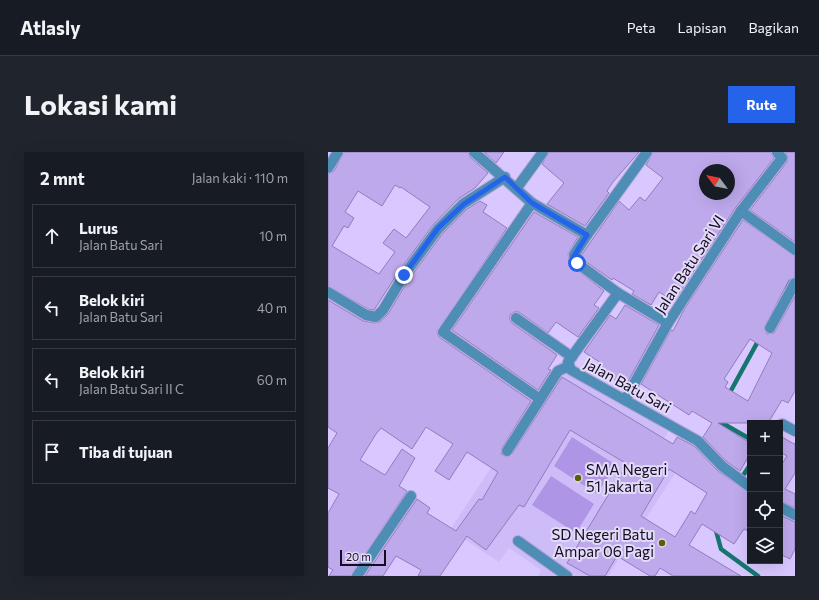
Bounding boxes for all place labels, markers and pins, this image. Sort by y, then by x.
place label: SMA Negeri 51 Jakarta [586,460,667,495]
marker: SMA Negeri 51 Jakarta [573,473,583,483]
place label: SD Negeri Batu Ampar 06 Pagi [551,525,654,560]
marker: SD Negeri Batu Ampar 06 Pagi [657,538,667,548]

